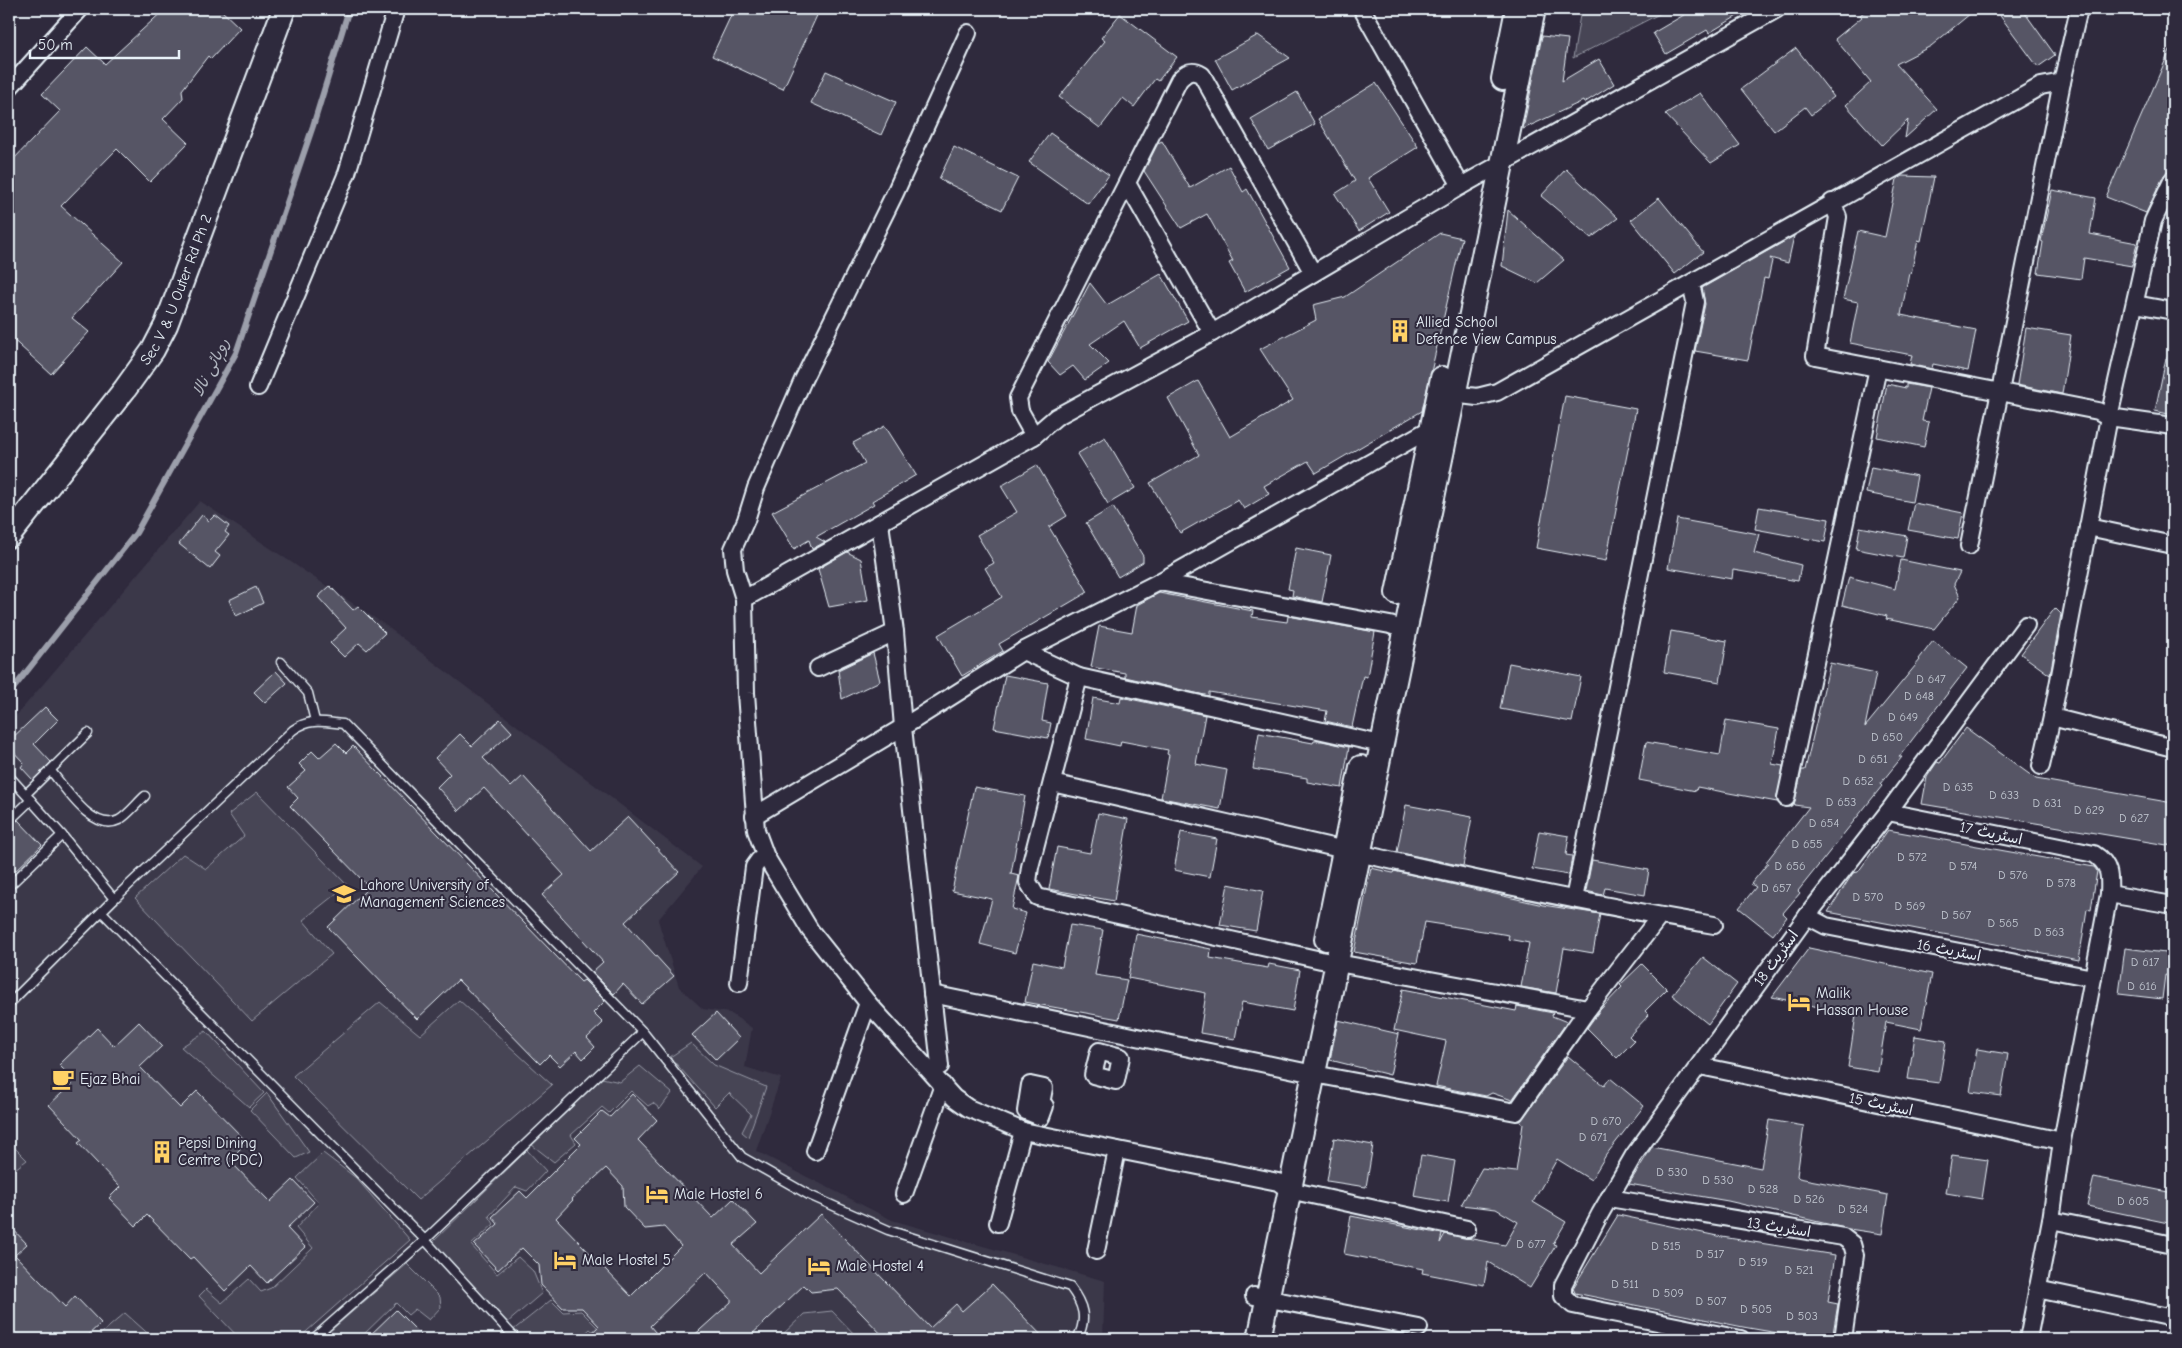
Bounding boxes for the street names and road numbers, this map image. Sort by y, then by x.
street label: Sec V & U Outer Rd Ph 2 [136,212,216,368]
street label: اسٹریٹ 17 [1958,818,2024,848]
street label: اسٹریٹ 18 [1750,927,1802,989]
street label: اسٹریٹ 16 [1915,935,1983,965]
street label: اسٹریٹ 15 [1847,1088,1915,1120]
street label: اسٹریٹ 13 [1746,1213,1812,1241]

